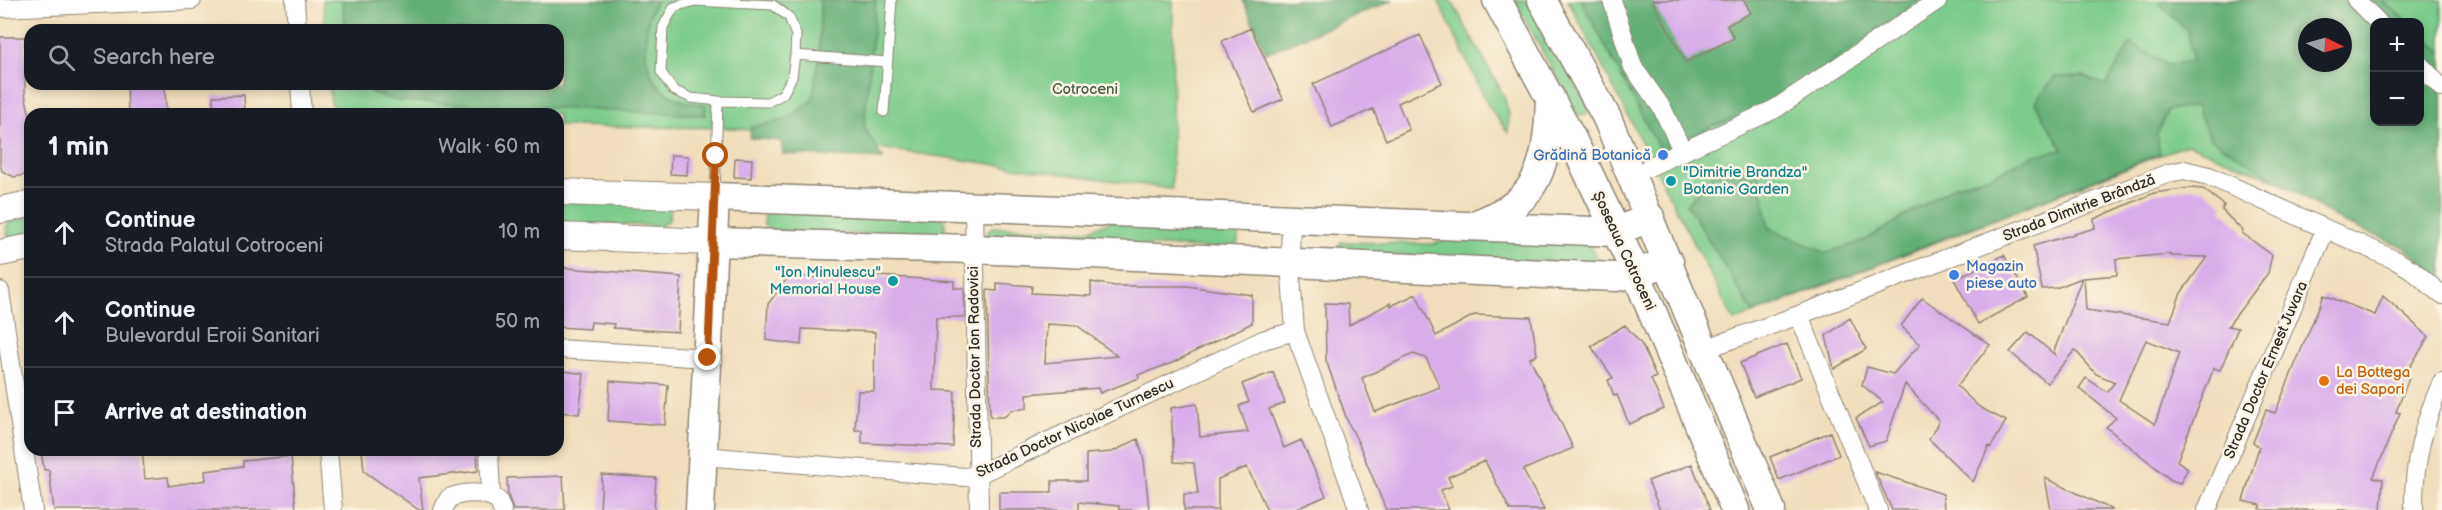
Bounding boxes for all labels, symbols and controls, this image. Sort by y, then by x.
north arrow [2298,18,2352,72]
map controls [2370,18,2424,126]
button: + [2370,18,2424,72]
search box [24,24,564,90]
icon: search [45,41,78,74]
text: Search here [93,44,215,71]
button: − [2370,72,2424,126]
park label: Cotroceni [1052,80,1118,99]
text: 1 min [48,132,109,163]
text: Walk · 60 m [438,135,540,159]
route start [702,142,728,168]
place label: Grădină Botanică [1533,146,1651,165]
marker: Grădină Botanică [1656,148,1670,162]
place label: "Dimitrie Brandza" Botanic Garden [1683,163,1807,199]
street label: Strada Dimitrie Brândză [2000,170,2158,246]
marker: "Dimitrie Brandza" Botanic Garden [1664,174,1678,188]
street label: Șoseaua Cotroceni [1588,188,1660,314]
text: Continue [105,207,195,234]
icon: ahead [48,216,81,249]
text: 10 m [499,220,540,244]
text: Strada Palatul Cotroceni [105,234,323,258]
place label: Magazin piese auto [1966,257,2037,293]
place label: "Ion Minulescu" Memorial House [769,263,881,299]
street label: Strada Doctor Ion Radovici [964,266,986,448]
marker: Magazin piese auto [1947,268,1961,282]
marker: "Ion Minulescu" Memorial House [886,274,900,288]
street label: Strada Doctor Ernest Juvara [2220,278,2312,462]
text: Continue [105,297,195,324]
icon: ahead [48,306,81,339]
text: 50 m [495,310,540,334]
text: Bulevardul Eroii Sanitari [105,324,320,348]
route end [694,344,720,370]
place label: La Bottega dei Sapori [2336,363,2410,399]
street label: Strada Doctor Nicolae Turnescu [973,374,1177,482]
marker: La Bottega dei Sapori [2317,374,2331,388]
icon: arrive [48,396,81,429]
text: Arrive at destination [105,399,307,426]

